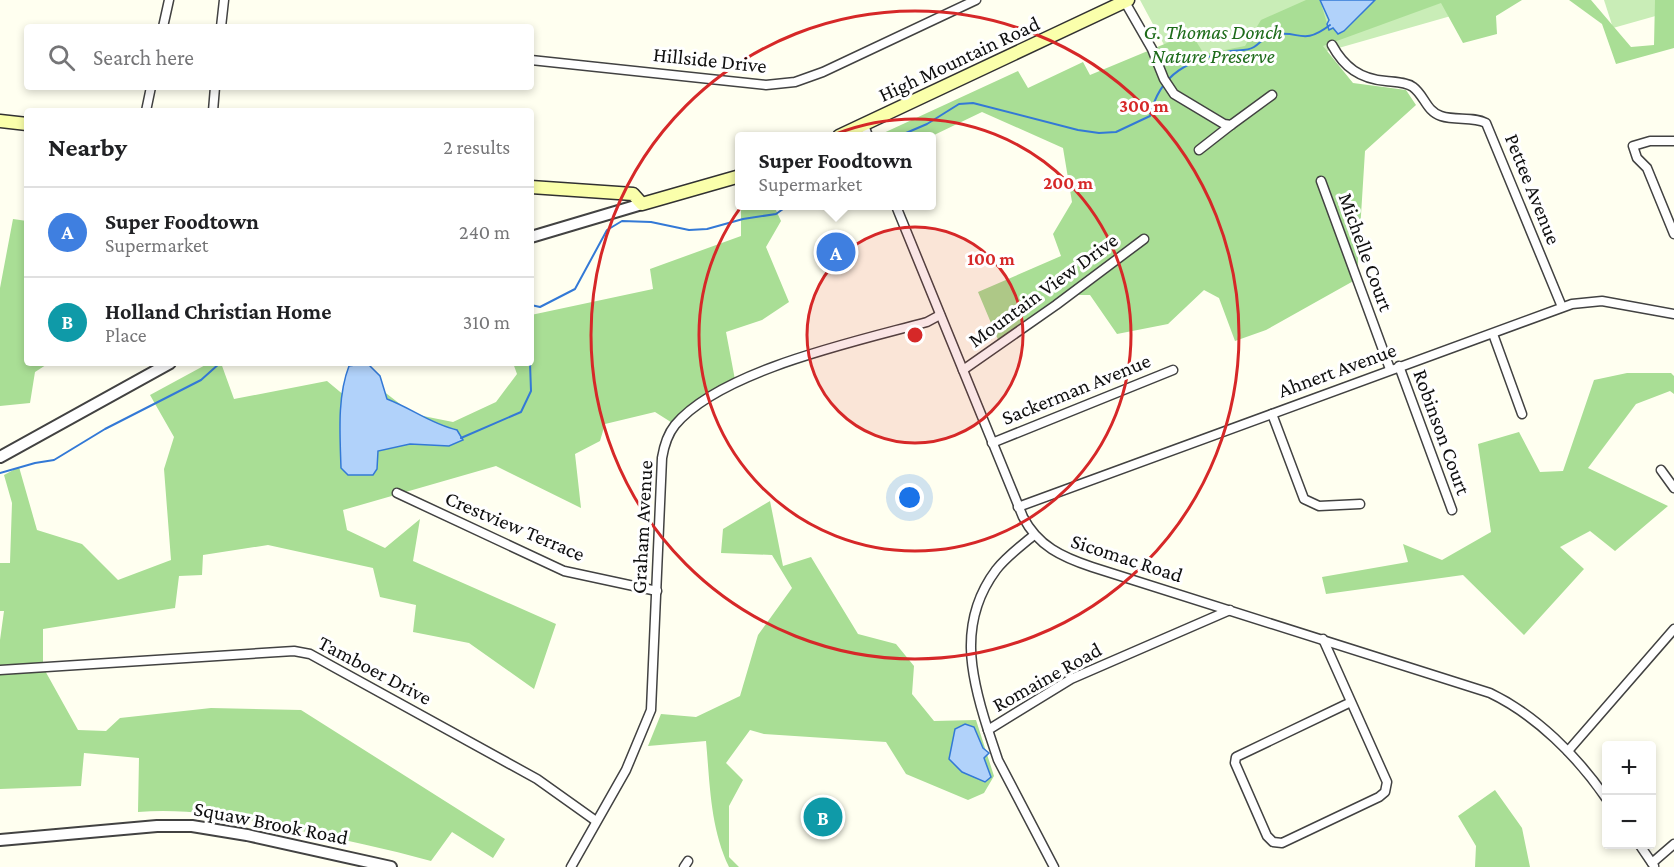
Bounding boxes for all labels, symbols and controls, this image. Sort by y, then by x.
street label: High Mountain Road [875,11,1043,107]
park label: G. Thomas Donch Nature Preserve [1143,20,1283,68]
search box [24,24,534,90]
icon: search [45,41,78,74]
street label: Hillside Drive [652,42,768,78]
text: Search here [93,45,194,70]
text: 300 m [1119,96,1169,116]
street label: Pettee Avenue [1500,130,1566,248]
popup [735,132,936,210]
text: Nearby [48,133,127,162]
text: 2 results [443,136,510,158]
text: Super Foodtown [759,148,912,173]
text: Supermarket [759,173,862,195]
text: 200 m [1043,173,1094,193]
street label: Michelle Court [1333,189,1399,316]
text: Super Foodtown [105,209,259,234]
text: A [62,221,73,243]
text: 240 m [459,221,510,243]
street label: Mountain View Drive [964,228,1122,352]
pin: A [816,230,856,274]
text: Supermarket [105,234,208,256]
text: 100 m [967,249,1015,269]
text: Holland Christian Home [105,299,331,324]
text: B [62,311,73,333]
text: 310 m [463,311,510,333]
text: Place [105,324,147,346]
centre of rings [905,325,925,345]
street label: Ahnert Avenue [1275,338,1399,402]
street label: Sackerman Avenue [998,348,1154,430]
street label: Robinson Court [1408,366,1476,499]
street label: Graham Avenue [627,460,657,594]
your location [895,483,924,512]
street label: Crestview Terrace [442,486,588,566]
street label: Sicomac Road [1068,529,1186,587]
street label: Tamboer Drive [314,630,436,710]
street label: Romaine Road [988,637,1106,717]
map controls [1602,741,1656,849]
button: + [1602,741,1656,795]
pin: B [804,794,842,840]
button: − [1602,795,1656,849]
street label: Squaw Brook Road [192,796,350,850]

